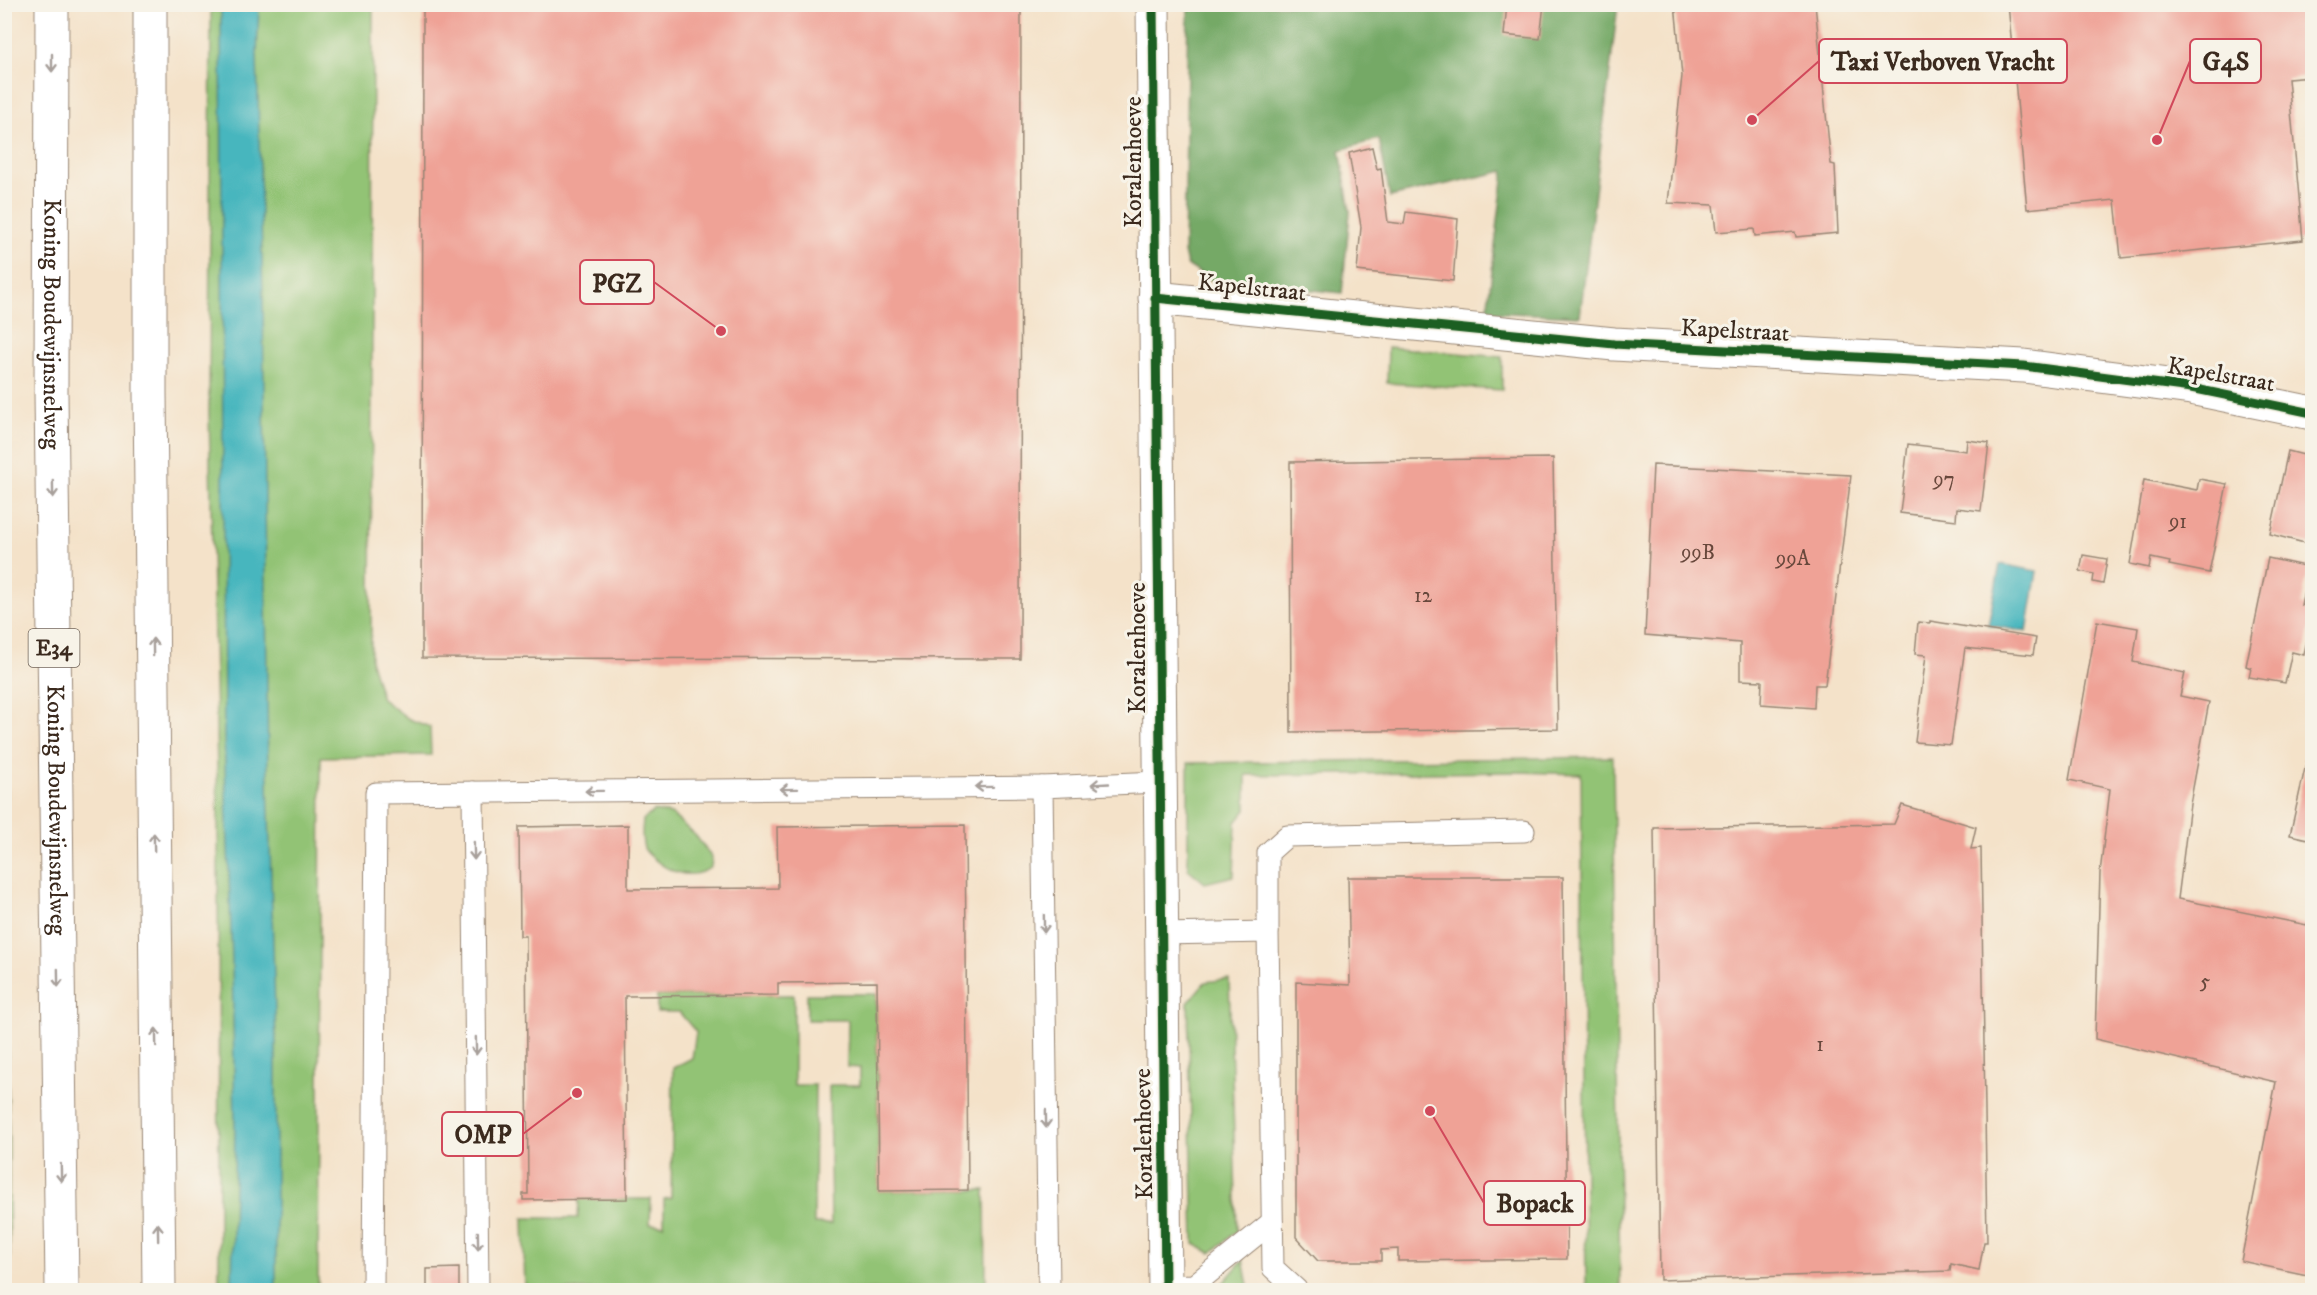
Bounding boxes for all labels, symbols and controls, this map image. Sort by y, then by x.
callout: Taxi Verboven Vracht [1819,39,2067,83]
callout: G4S [2190,39,2261,83]
text: Taxi Verboven Vracht [1830,46,2056,79]
text: G4S [2203,46,2249,79]
one-way arrow [46,52,58,72]
street label: Koralenhoeve [1119,96,1149,228]
street label: Koning Boudewijnsnelweg [36,198,67,450]
callout: PGZ [580,260,654,304]
street label: Kapelstraat [1196,267,1308,309]
text: PGZ [592,268,642,301]
street label: Kapelstraat [1680,313,1790,349]
street label: Kapelstraat [2165,351,2278,399]
house number: 97 [1932,467,1955,493]
one-way arrow [47,478,58,498]
house number: 91 [2168,509,2187,535]
house number: 99B [1680,540,1715,566]
house number: 99A [1775,546,1811,572]
street label: Koralenhoeve [1123,582,1153,714]
house number: 12 [1414,583,1433,609]
road number: E34 [28,629,80,667]
one-way arrow [147,638,158,658]
street label: Koning Boudewijnsnelweg [40,684,73,936]
one-way arrow [1091,779,1111,790]
one-way arrow [974,782,994,793]
one-way arrow [779,783,799,795]
one-way arrow [584,785,604,797]
one-way arrow [148,833,160,853]
one-way arrow [468,840,480,860]
one-way arrow [1038,913,1050,933]
one-way arrow [52,967,64,987]
house number: 5 [2200,969,2210,995]
one-way arrow [150,1028,162,1048]
house number: 1 [1816,1032,1824,1058]
one-way arrow [470,1035,482,1055]
street label: Koralenhoeve [1128,1068,1160,1200]
one-way arrow [1040,1108,1052,1128]
callout: OMP [442,1112,523,1156]
text: OMP [454,1119,512,1152]
one-way arrow [55,1162,66,1182]
callout: Bopack [1484,1181,1585,1225]
text: Bopack [1496,1188,1575,1221]
one-way arrow [152,1223,164,1243]
one-way arrow [472,1230,483,1250]

